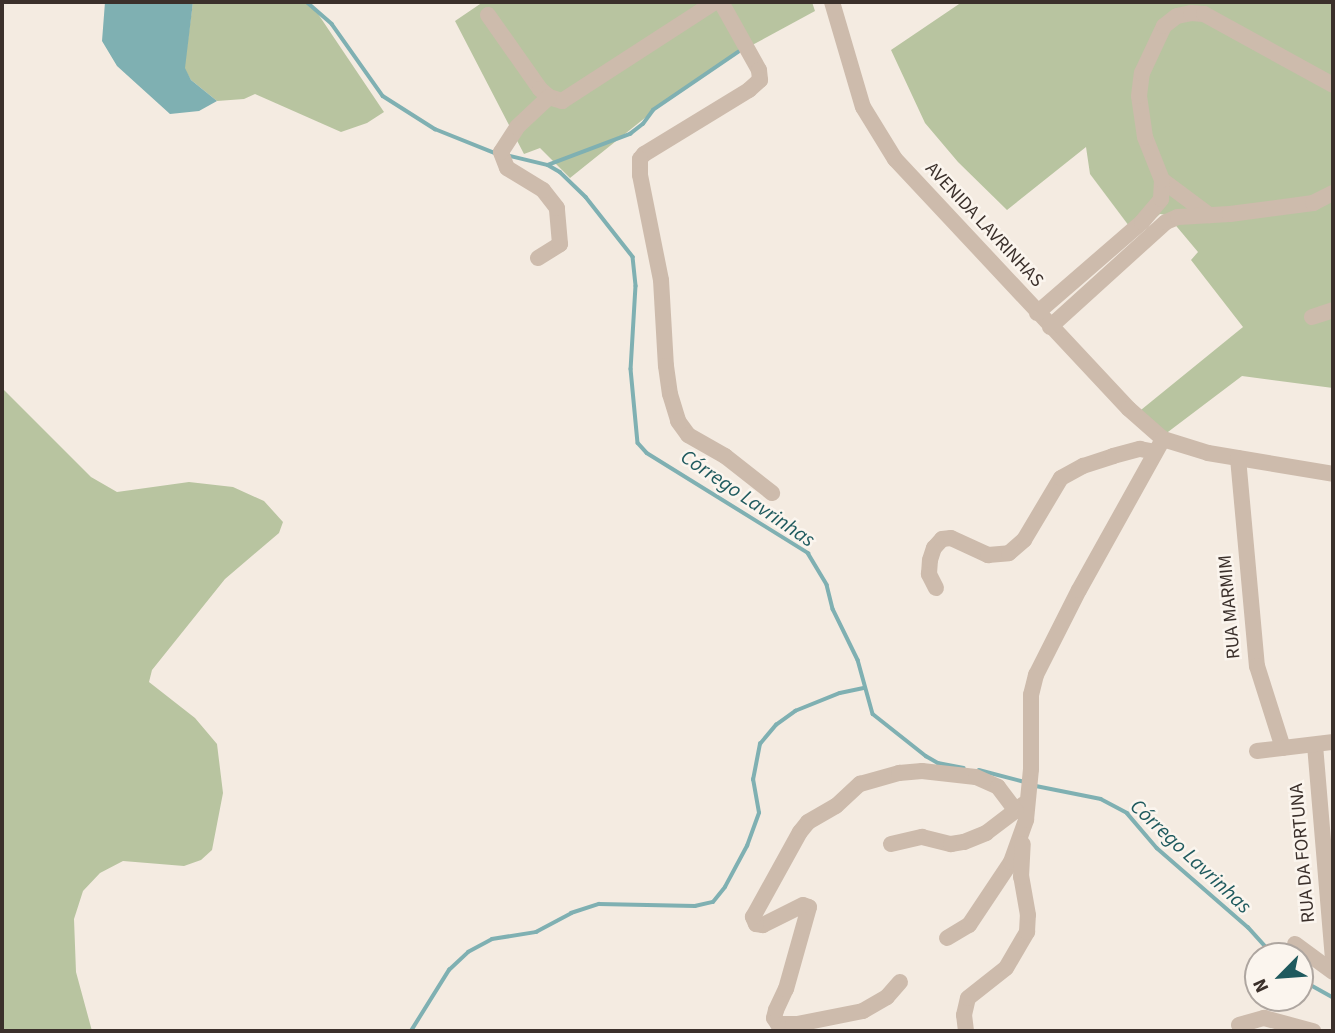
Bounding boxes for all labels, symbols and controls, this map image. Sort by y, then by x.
street label: AVENIDA LAVRINHAS [920,158,1048,292]
water label: Córrego Lavrinhas [676,444,820,552]
street label: RUA MARMIM [1214,554,1246,660]
street label: RUA DA FORTUNA [1286,782,1320,924]
water label: Córrego Lavrinhas [1125,793,1257,919]
north arrow [1244,942,1314,1012]
text: N [1246,974,1276,997]

